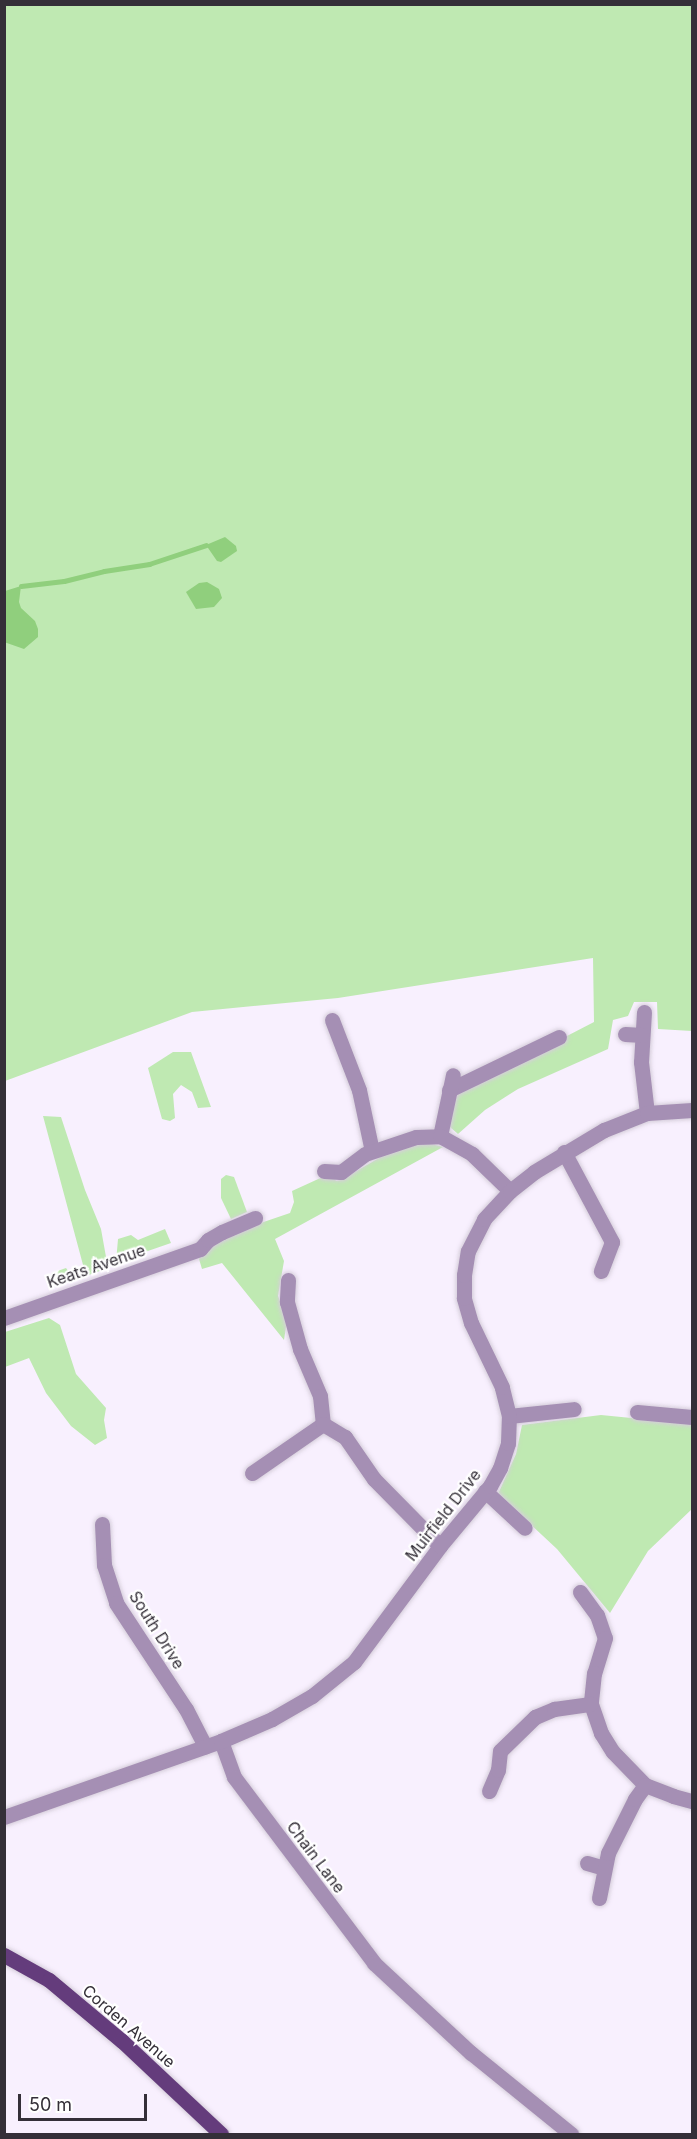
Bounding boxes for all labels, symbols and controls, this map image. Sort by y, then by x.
street label: Keats Avenue [44,1240,148,1292]
street label: Muirfield Drive [401,1465,485,1565]
street label: South Drive [125,1588,189,1672]
street label: Chain Lane [283,1817,349,1897]
street label: Corden Avenue [79,1981,179,2071]
scale bar [21,2082,150,2120]
text: 50 m [29,2094,72,2115]

